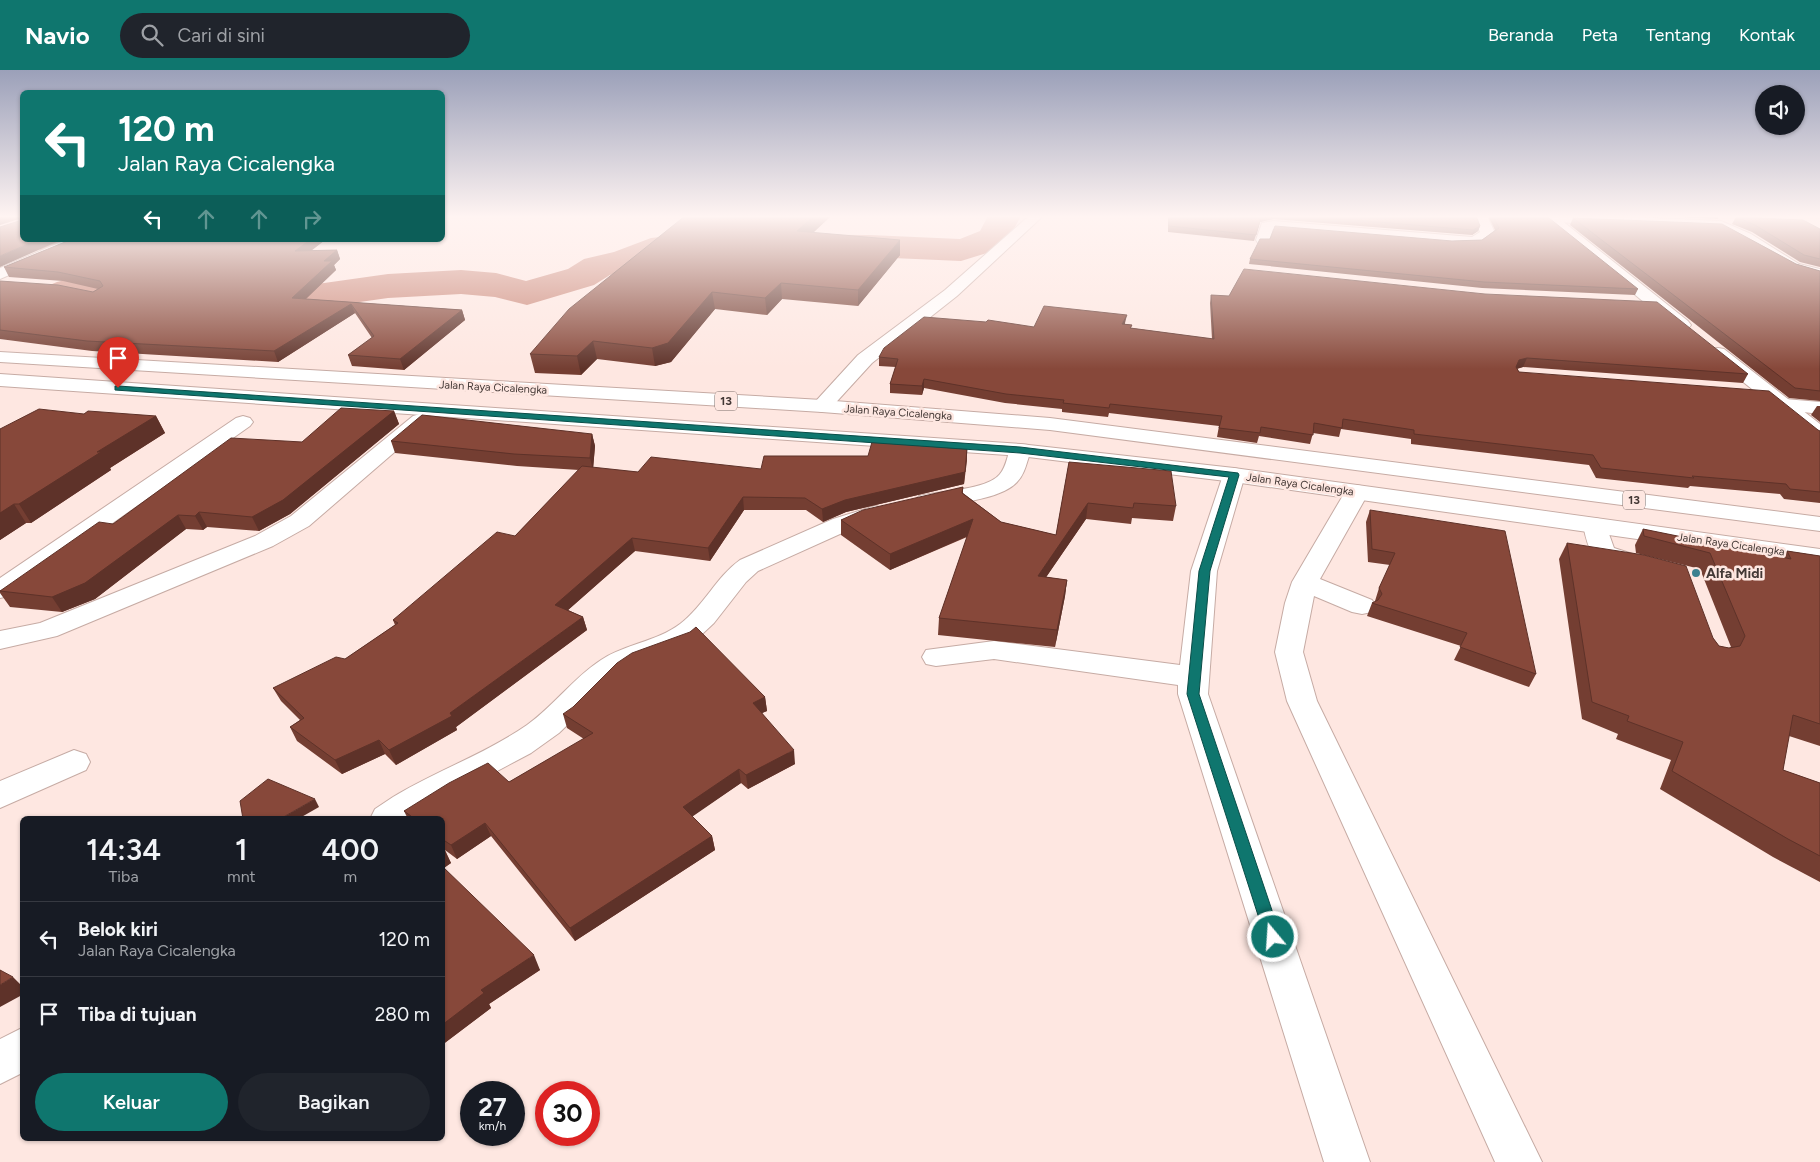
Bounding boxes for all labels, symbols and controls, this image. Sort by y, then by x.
search box [120,13,470,58]
text: Navio [25,21,90,50]
icon: search [138,21,166,49]
text: Cari di sini [178,24,265,47]
text: Beranda [1488,24,1554,46]
text: Peta [1582,24,1618,46]
text: Tentang [1646,24,1711,46]
text: Kontak [1739,24,1795,46]
map controls [1755,85,1805,135]
button: sound [1755,85,1805,135]
text: 120 m [118,108,215,150]
icon: left [35,110,100,175]
text: Jalan Raya Cicalengka [118,150,335,177]
icon: left [139,205,167,233]
icon: ahead [192,205,220,233]
icon: ahead [245,205,273,233]
icon: right [298,205,326,233]
pin [97,337,139,388]
icon: arrive [104,344,132,372]
street label: Jalan Raya Cicalengka [438,378,547,397]
road number: 13 [715,392,737,411]
street label: Jalan Raya Cicalengka [843,402,953,423]
street label: Jalan Raya Cicalengka [1245,471,1355,498]
road number: 13 [1623,490,1645,510]
street label: Jalan Raya Cicalengka [1676,531,1786,558]
place label: Alfa Midi [1706,565,1763,582]
marker: Alfa Midi [1690,567,1702,579]
text: 14:34 [86,831,161,868]
text: 1 [235,831,248,868]
text: 400 [322,831,379,868]
text: Tiba [108,867,139,886]
text: mnt [227,867,256,886]
text: m [343,867,357,886]
position arrow [1246,910,1298,962]
text: Belok kiri [78,918,158,941]
icon: left [35,925,63,953]
text: 120 m [378,928,430,951]
text: Jalan Raya Cicalengka [78,941,236,960]
icon: arrive [35,1000,63,1028]
text: Tiba di tujuan [78,1003,197,1026]
text: 280 m [375,1003,430,1026]
button: Keluar [35,1073,228,1131]
button: Bagikan [238,1073,430,1131]
speed limit sign: 30 [535,1081,600,1146]
text: 27 [478,1092,507,1122]
text: km/h [479,1119,506,1133]

